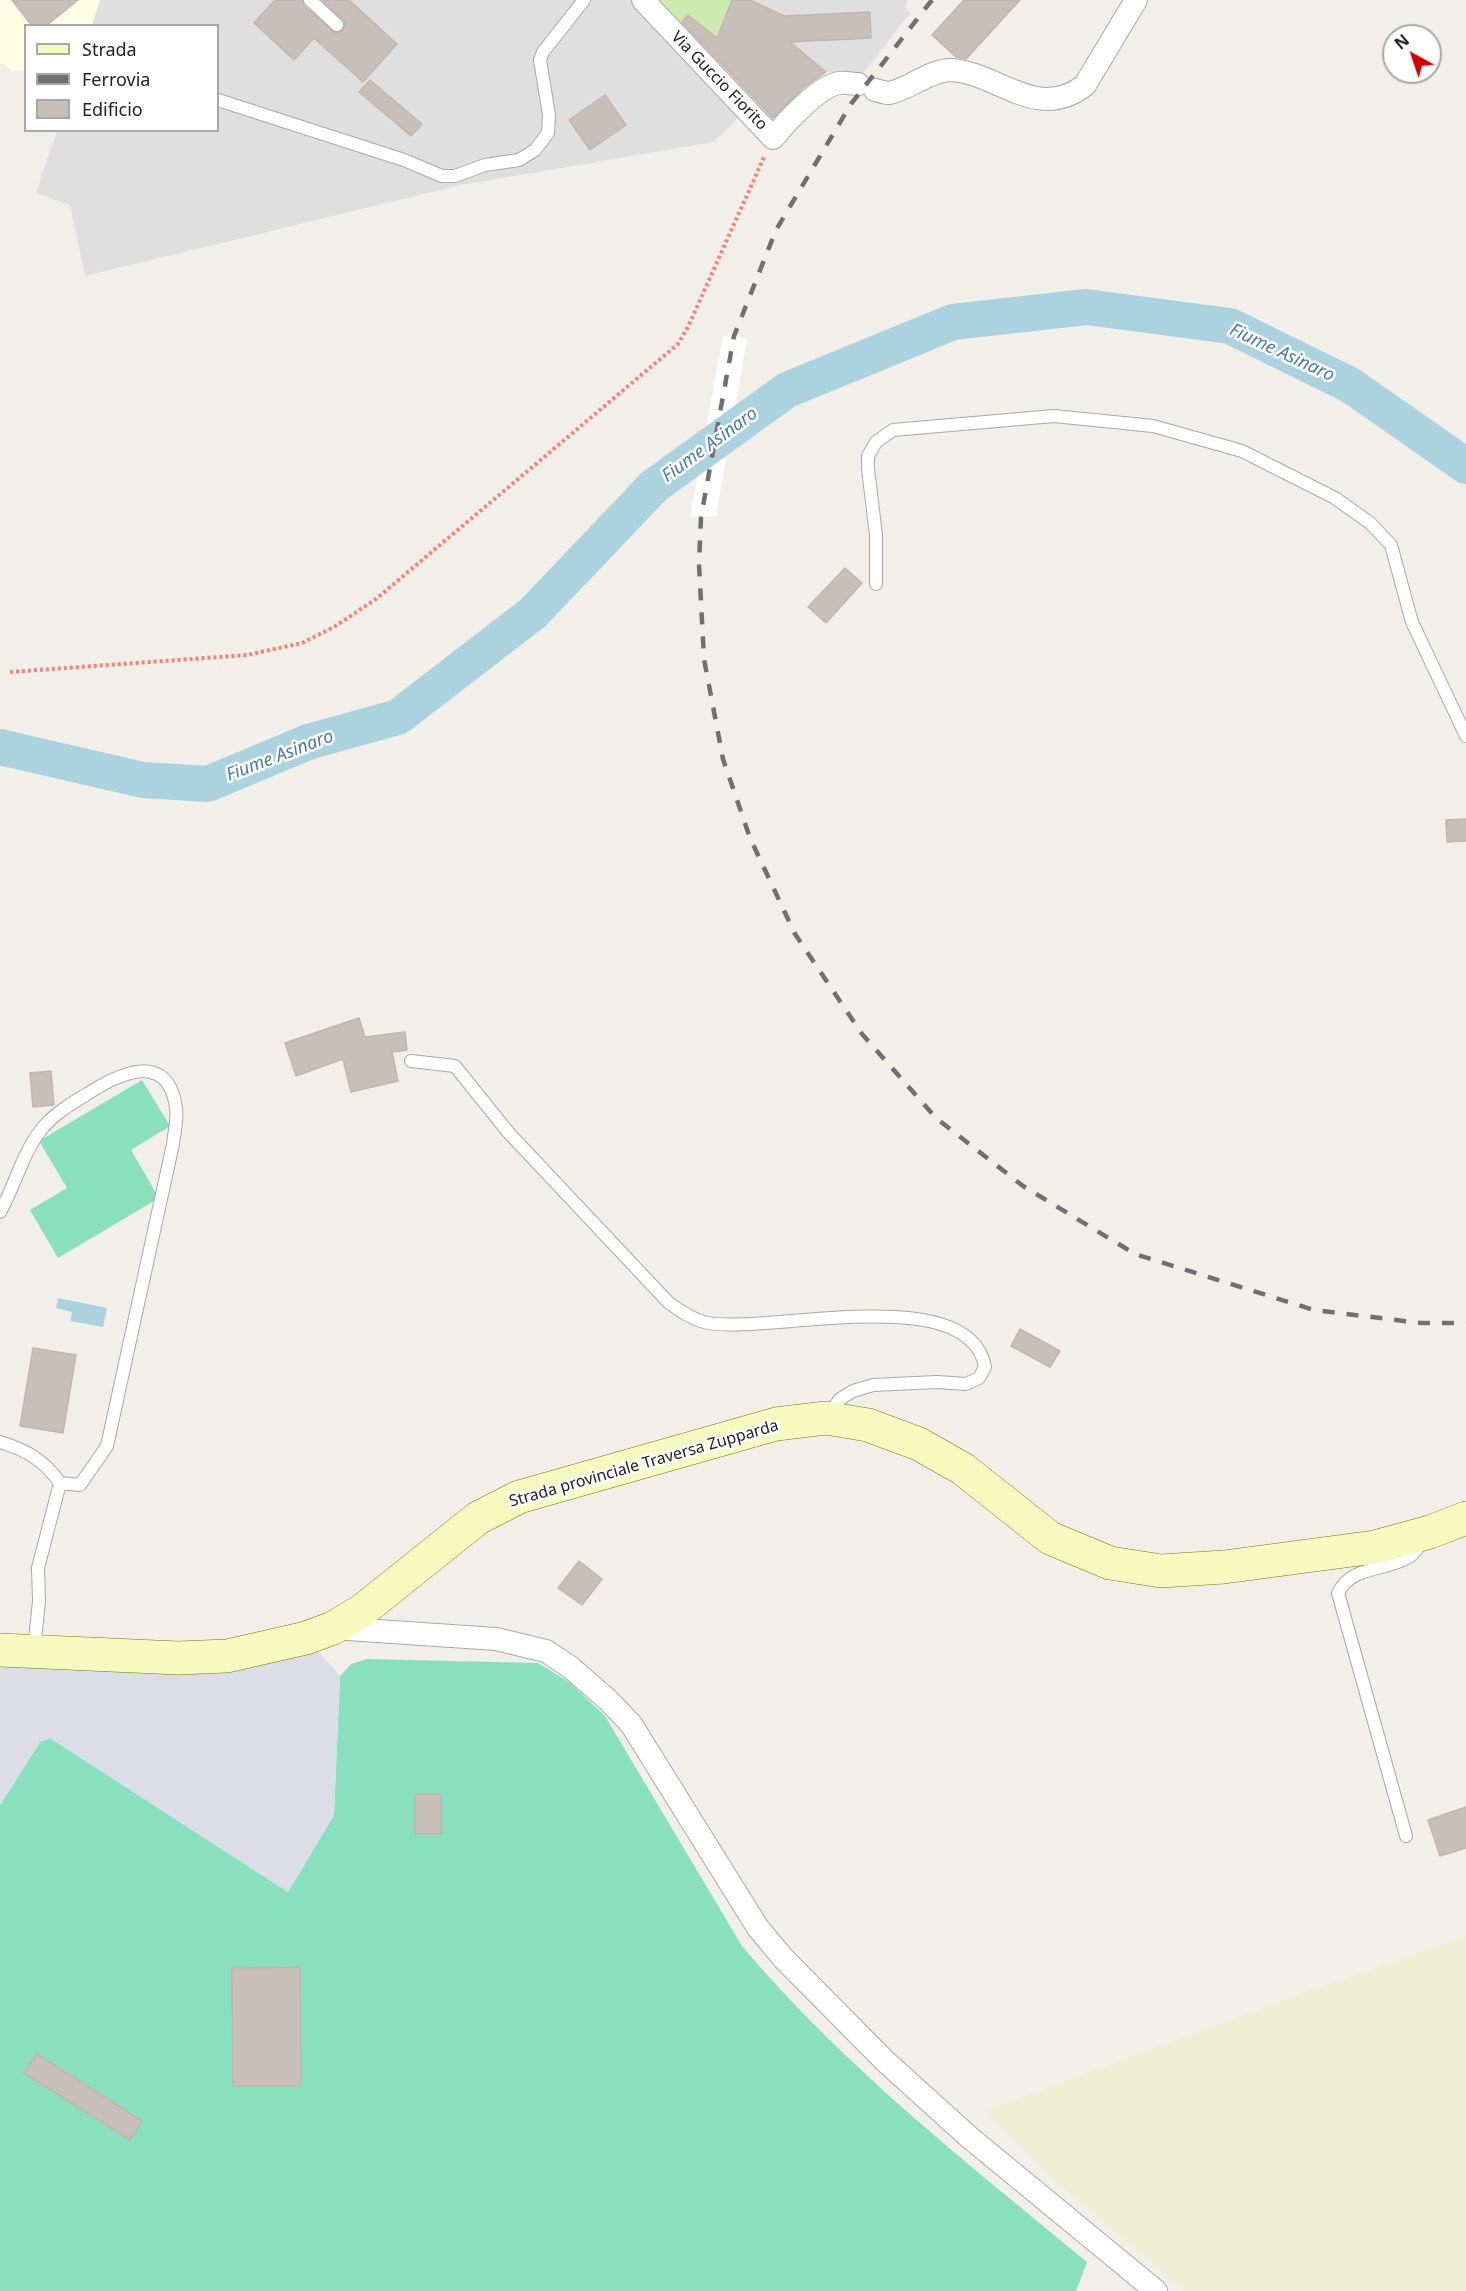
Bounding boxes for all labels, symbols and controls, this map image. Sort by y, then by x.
legend [24,24,219,132]
north arrow [1382,24,1442,84]
street label: Via Guccio Fiorito [667,28,771,134]
text: N [1390,29,1414,54]
text: Strada [82,37,137,61]
text: Ferrovia [82,67,150,91]
text: Edificio [82,97,143,121]
water label: Fiume Asinaro [1226,319,1338,387]
water label: Fiume Asinaro [658,403,762,487]
water label: Fiume Asinaro [223,726,337,786]
street label: Strada provinciale Traversa Zupparda [507,1416,781,1512]

